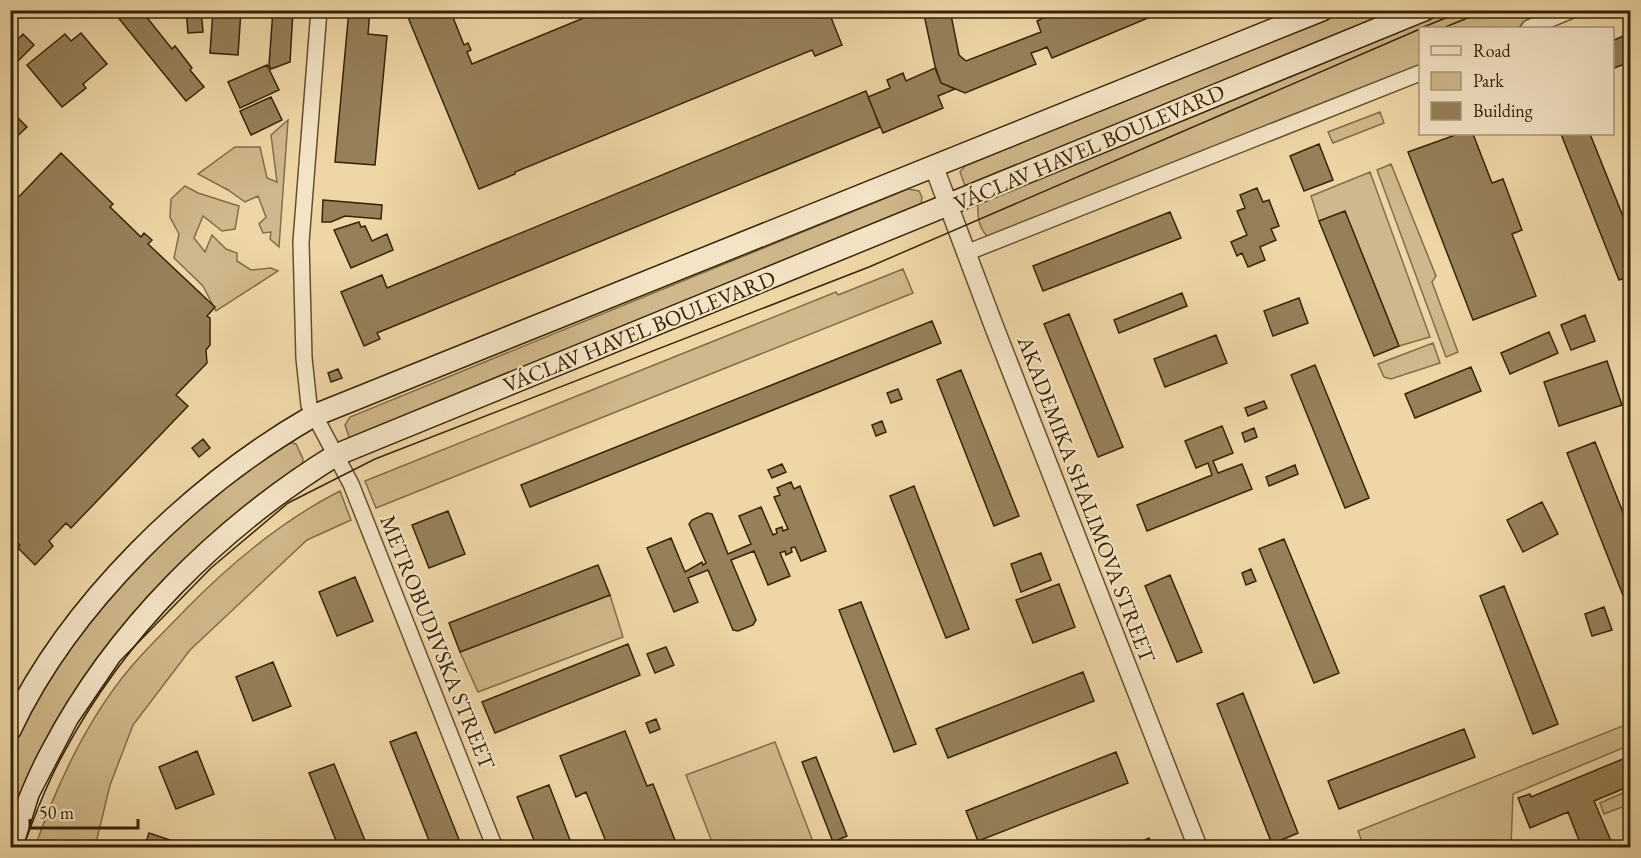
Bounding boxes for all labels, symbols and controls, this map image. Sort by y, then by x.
legend [1419,27,1614,135]
text: Road [1473,39,1512,62]
text: Park [1473,69,1504,92]
street label: VÁCLAV HAVEL BOULEVARD [949,77,1229,218]
text: Building [1473,99,1533,122]
street label: VÁCLAV HAVEL BOULEVARD [499,263,780,399]
street label: AKADEMIKA SHALIMOVA STREET [1010,331,1162,667]
street label: METROBUDIVSKA STREET [373,511,502,774]
scale bar [30,792,138,830]
text: 50 m [39,801,74,824]

